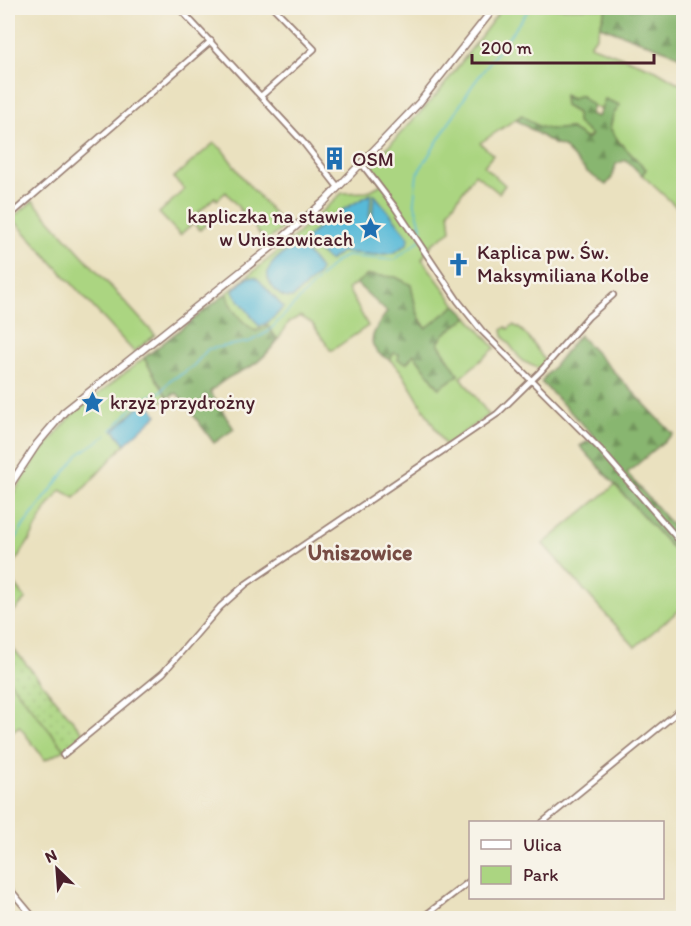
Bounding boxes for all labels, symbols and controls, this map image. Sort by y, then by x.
scale bar [472,27,654,65]
text: 200 m [481,37,532,59]
building icon: OSM [321,146,347,172]
place label: OSM [352,147,394,171]
place label: kapliczka na stawie w Uniszowicach [187,204,353,251]
place icon: kapliczka na stawie w Uniszowicach [358,215,384,241]
place label: Kaplica pw. Św. Maksymiliana Kolbe [477,240,649,287]
church icon: Kaplica pw. Św. Maksymiliana Kolbe [446,251,472,277]
place icon: krzyż przydrożny [79,389,105,415]
place label: krzyż przydrożny [110,390,256,414]
district label: Uniszowice [308,539,412,566]
legend [469,821,664,899]
text: Ulica [523,834,562,856]
north arrow [27,839,87,899]
text: N [42,845,60,867]
text: Park [523,864,558,886]

